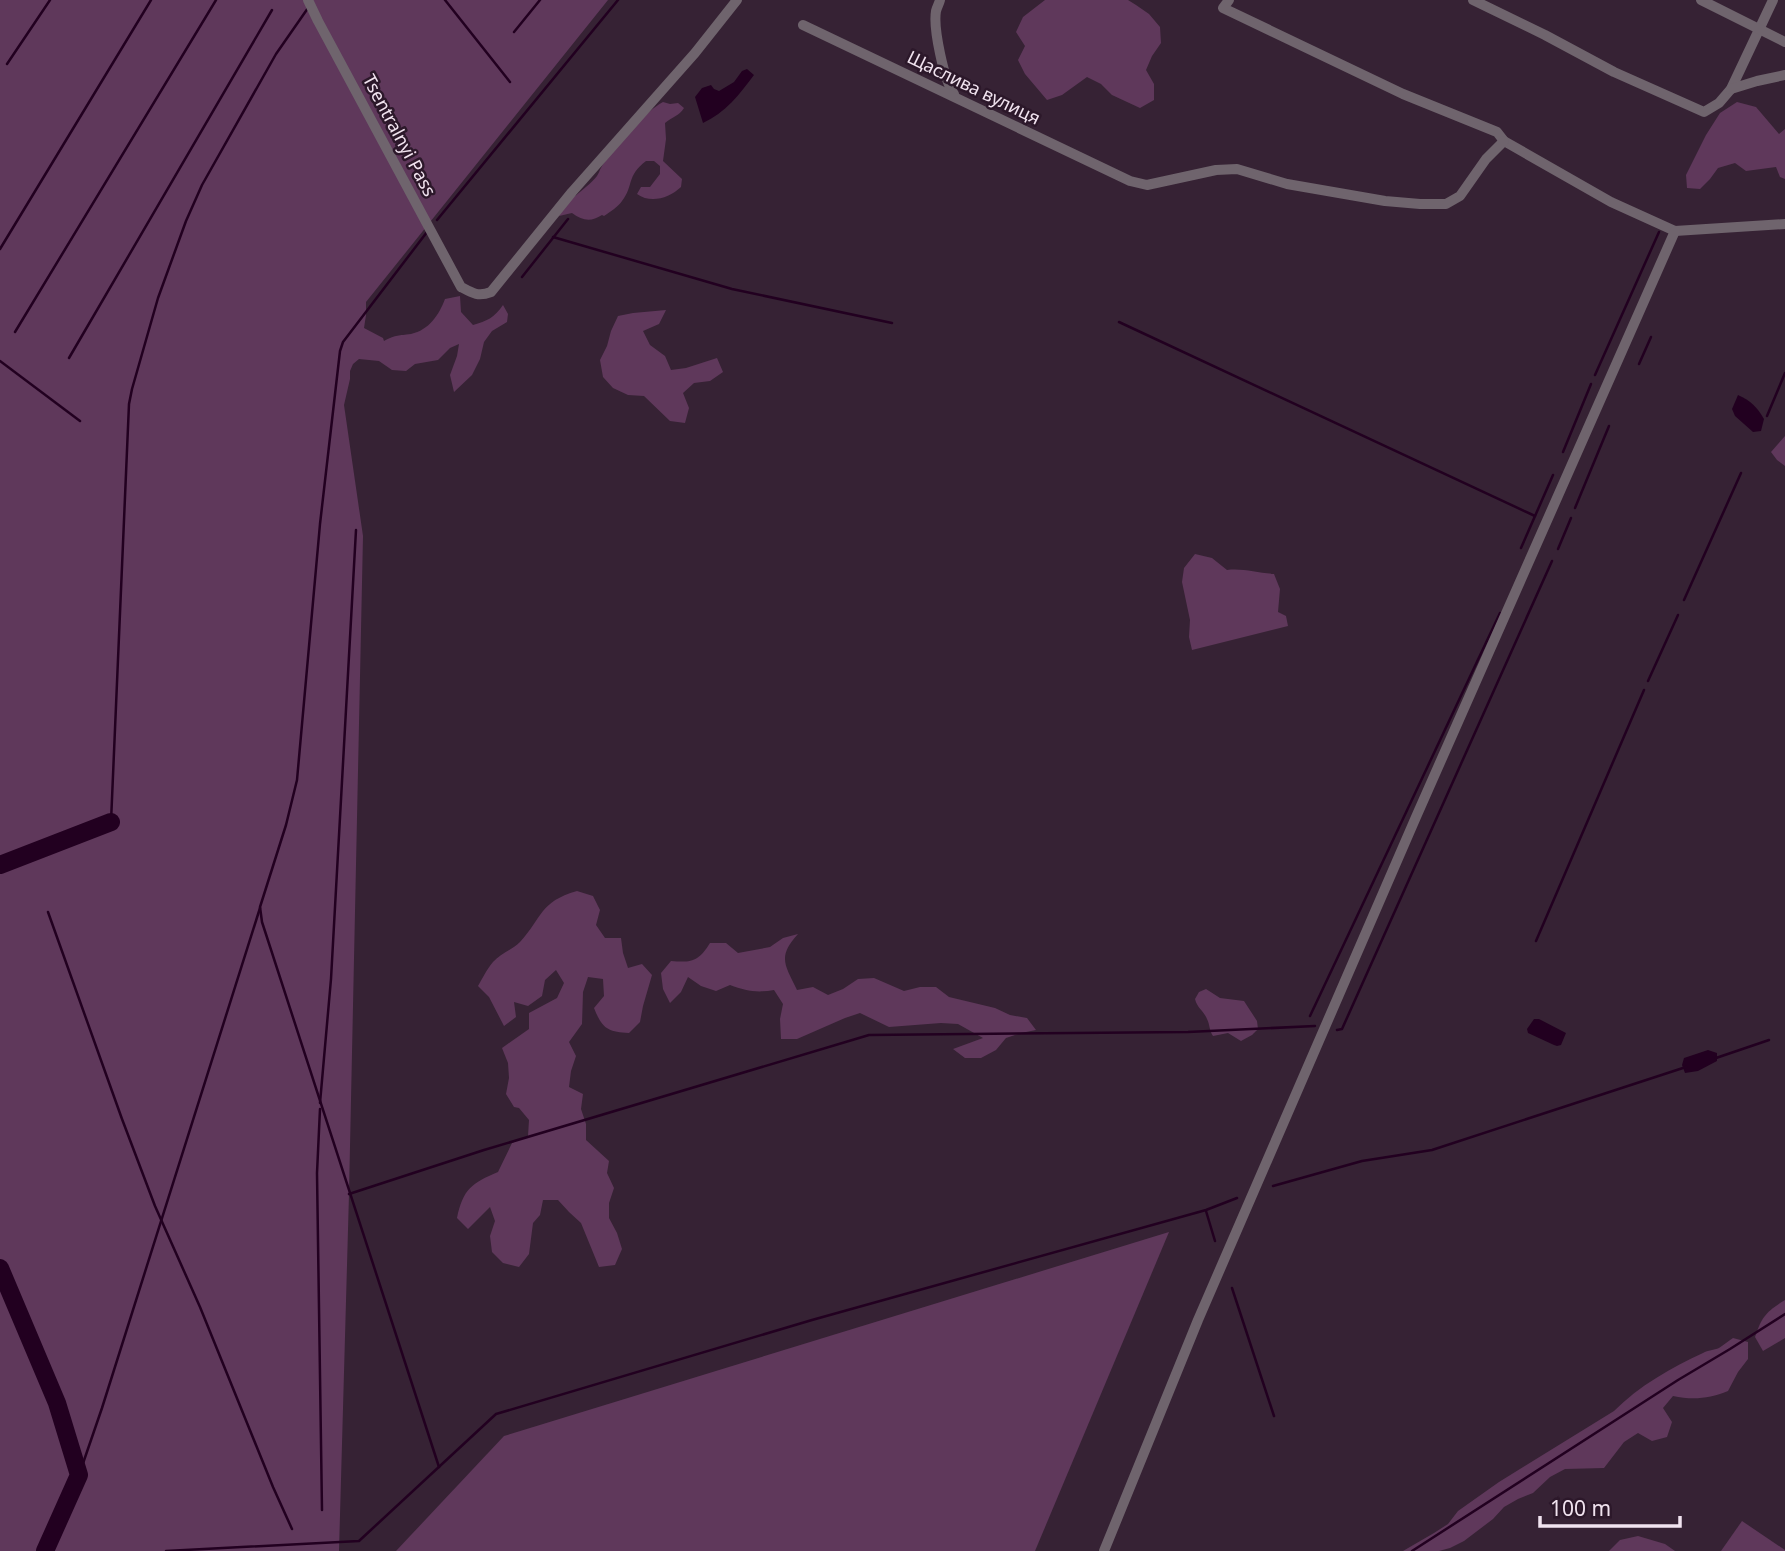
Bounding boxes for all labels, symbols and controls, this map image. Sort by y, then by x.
street label: Щаслива вулиця [903,44,1045,130]
street label: Tsentralnyi Pass [358,70,442,200]
scale bar [1540,1484,1680,1528]
text: 100 m [1550,1494,1611,1522]

